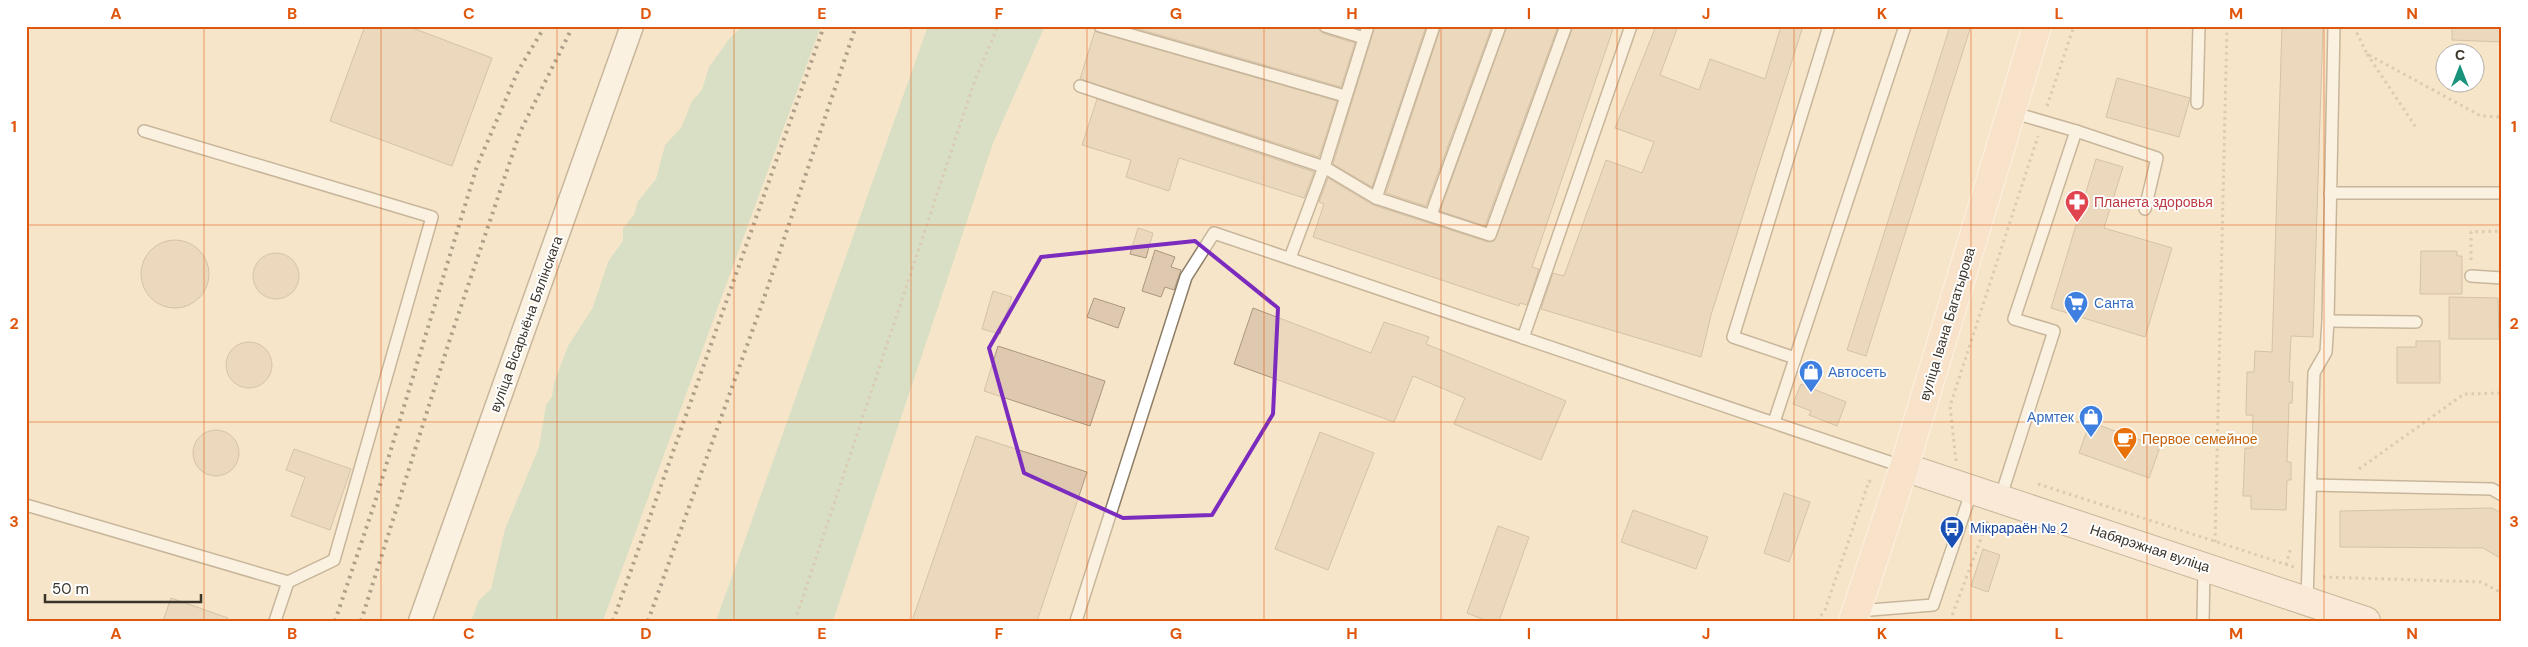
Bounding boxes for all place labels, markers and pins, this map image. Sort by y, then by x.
pharmacy icon: Планета здоровья [2064,189,2090,223]
place label: Планета здоровья [2094,193,2213,211]
supermarket icon: Санта [2063,290,2089,324]
place label: Санта [2094,294,2134,312]
shop icon: Автосеть [1798,359,1824,393]
place label: Автосеть [1828,363,1887,381]
shop icon: Армтек [2078,404,2104,438]
place label: Армтек [2027,408,2075,426]
cafe icon: Первое семейное [2112,426,2138,460]
place label: Первое семейное [2142,430,2258,448]
bus stop icon: Мікрараён № 2 [1939,515,1965,549]
place label: Мікрараён № 2 [1970,519,2068,537]

